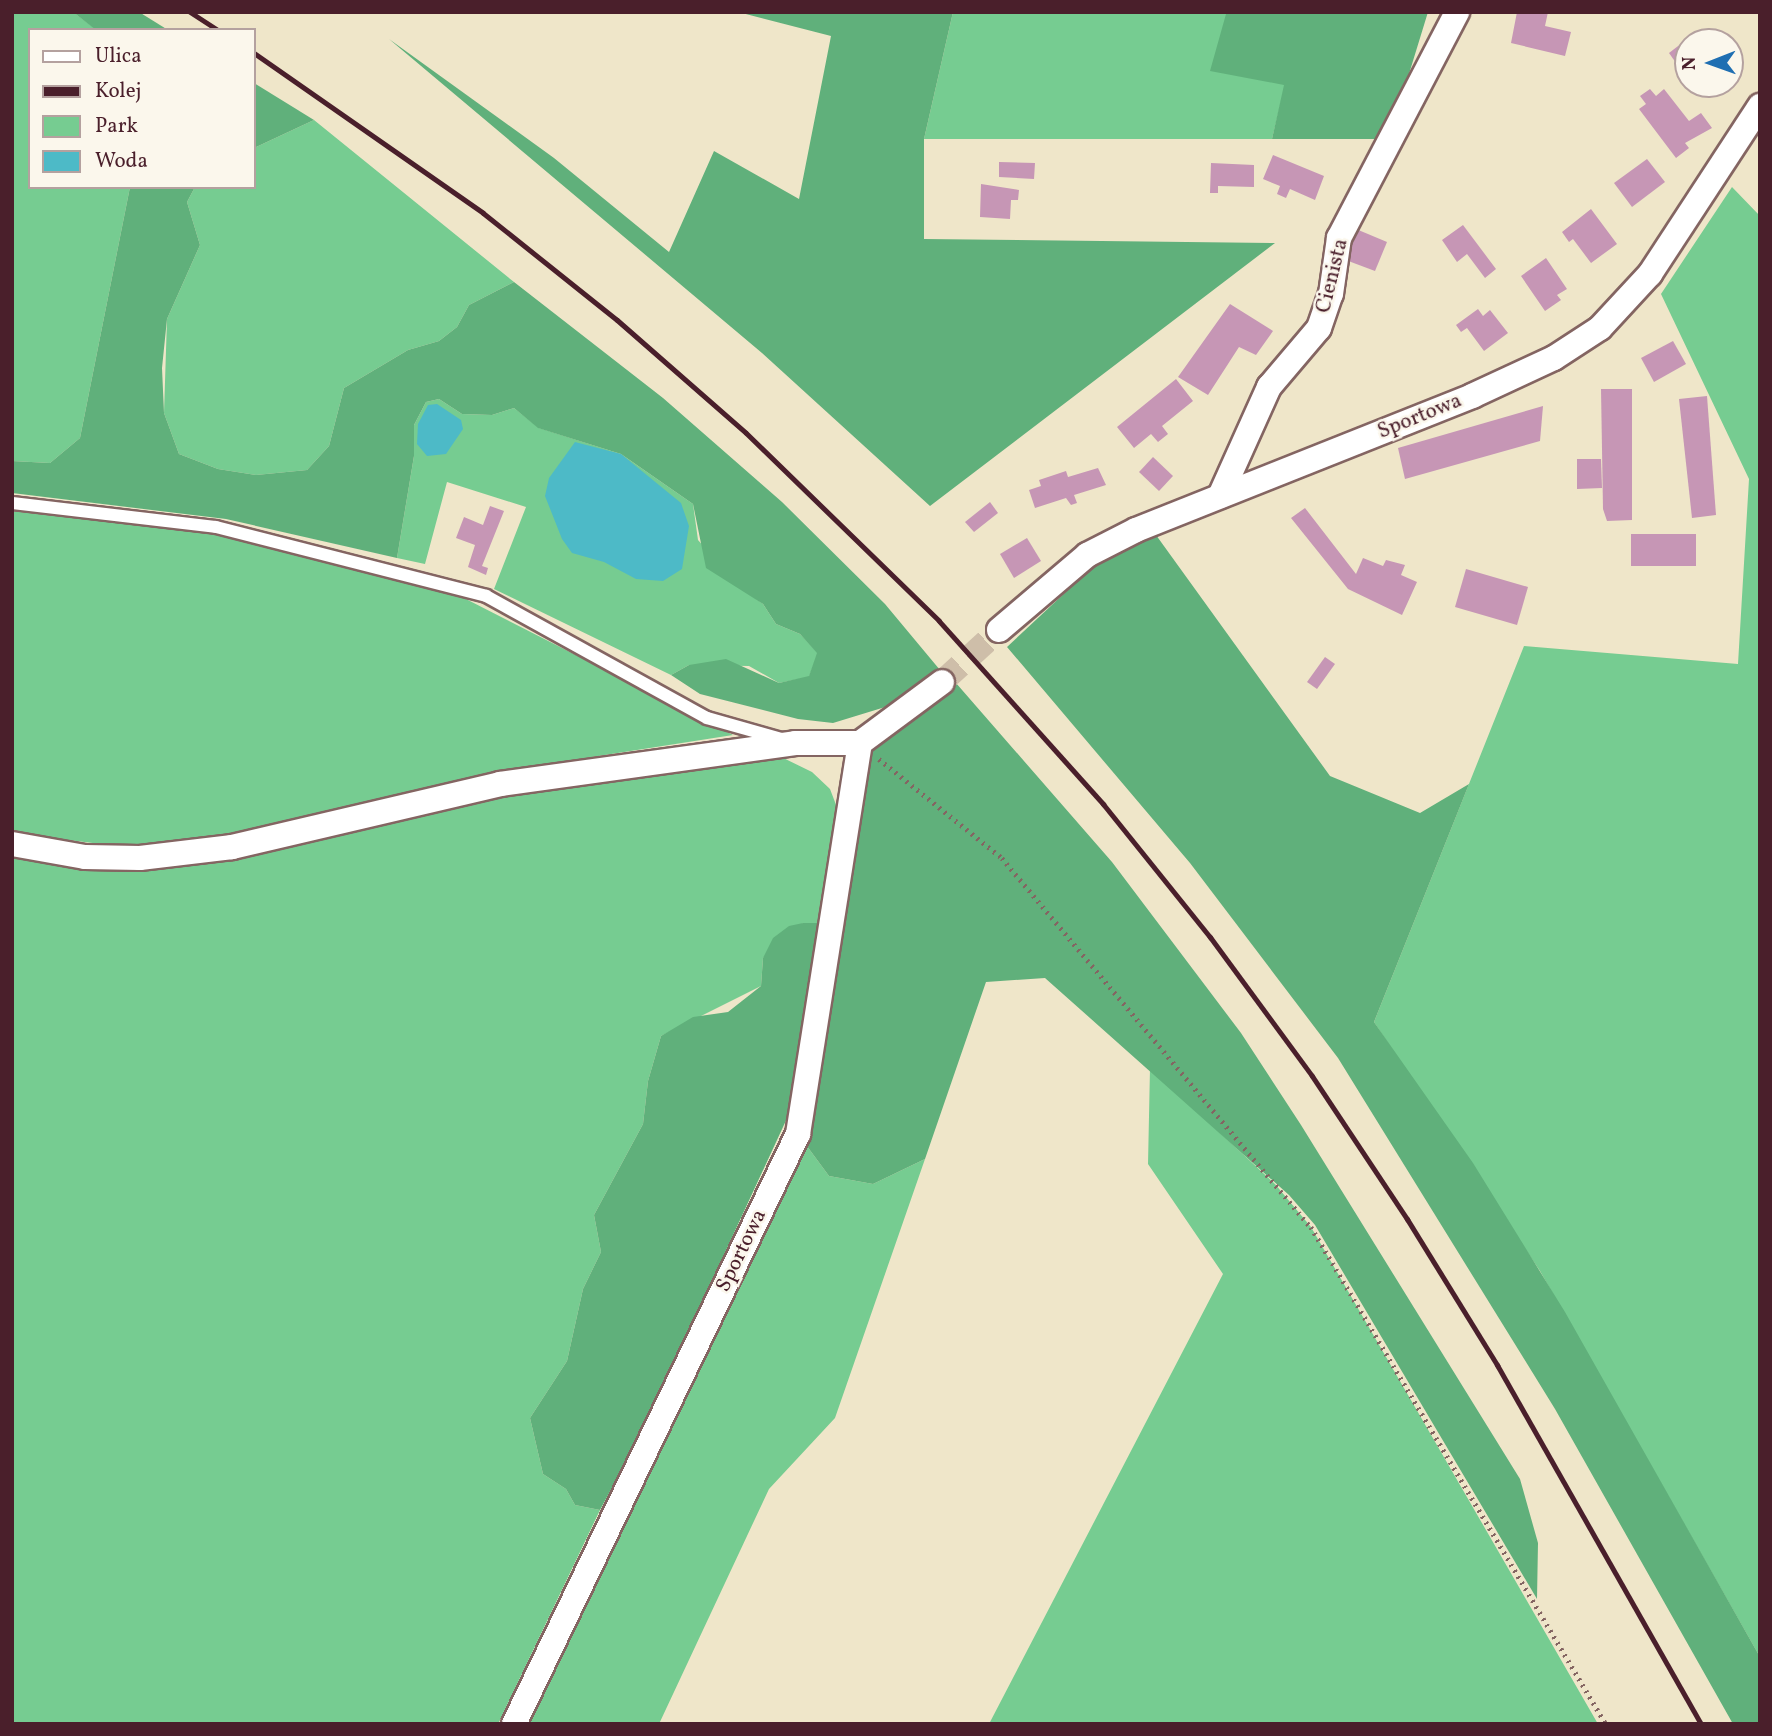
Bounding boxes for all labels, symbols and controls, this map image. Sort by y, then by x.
legend [28,28,256,189]
north arrow [1674,28,1744,98]
text: Ulica [95,42,142,71]
text: N [1677,56,1703,70]
text: Kolej [95,77,142,106]
text: Park [95,112,138,141]
text: Woda [95,147,148,176]
street label: Cienista [1312,236,1354,316]
street label: Sportowa [1374,389,1466,445]
street label: Sportowa [711,1206,773,1296]

